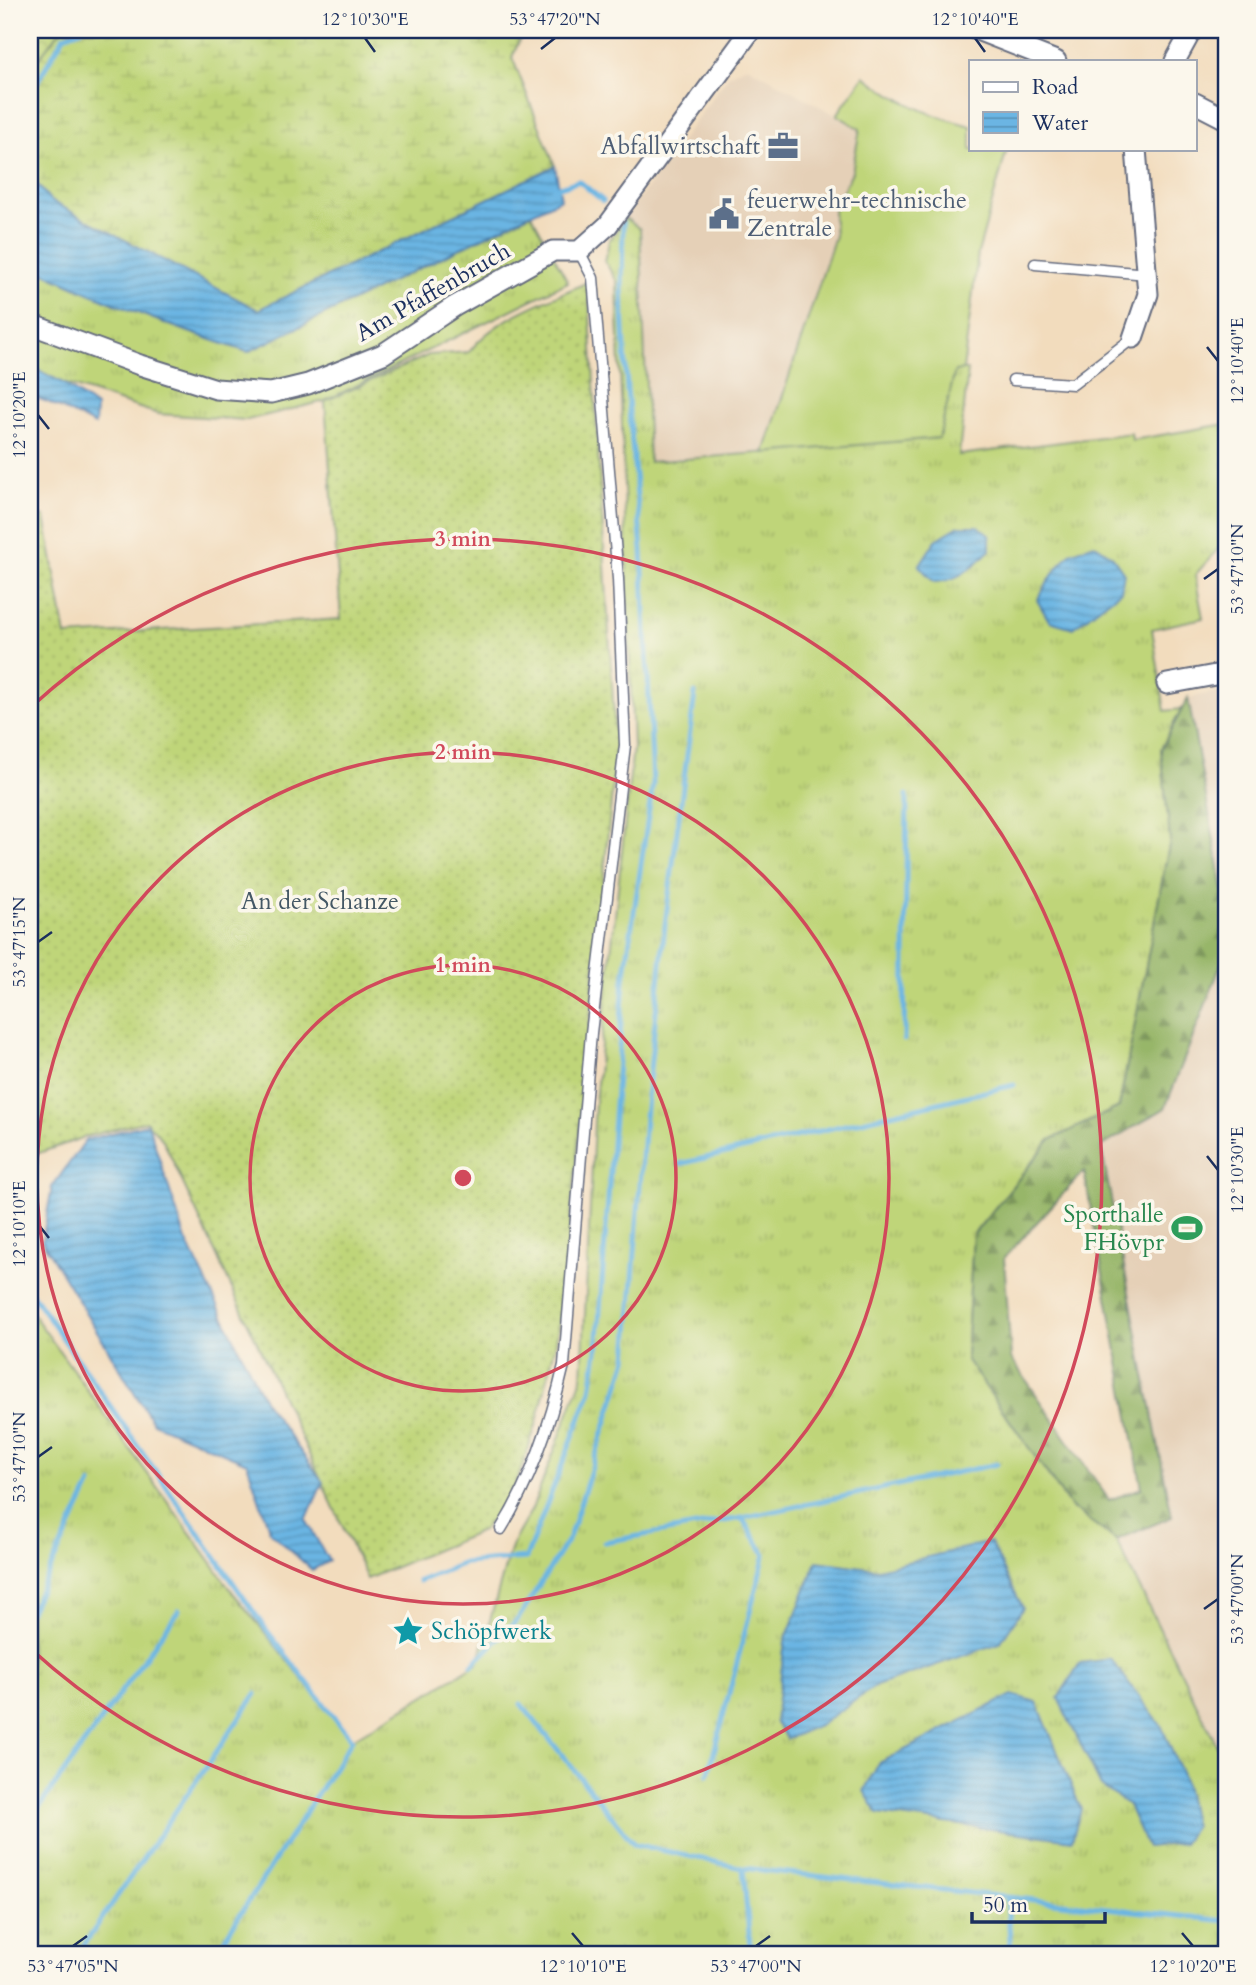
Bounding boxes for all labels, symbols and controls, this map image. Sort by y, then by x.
text: 12°10'30"E [321,7,409,32]
text: 53°47'20"N [509,7,601,32]
text: 12°10'40"E [931,7,1019,32]
legend [969,60,1196,150]
text: Road [1032,73,1078,102]
text: Water [1031,109,1088,138]
office icon: Abfallwirtschaft [766,129,800,163]
place label: Abfallwirtschaft [600,130,760,163]
place label: feuerwehr-technische Zentrale [747,184,967,245]
public building icon: feuerwehr-technische Zentrale [707,197,741,231]
street label: Am Pfaffenbruch [350,234,516,350]
text: 12°10'40"E [1225,317,1250,405]
text: 12°10'20"E [7,371,32,459]
text: 53°47'10"N [1225,523,1250,615]
text: 3 min [435,525,491,554]
text: 2 min [435,738,491,767]
park label: An der Schanze [241,885,399,918]
text: 53°47'15"N [7,896,32,988]
text: 1 min [435,951,491,980]
text: 12°10'30"E [1225,1126,1250,1214]
centre of rings [451,1166,475,1190]
text: 12°10'10"E [7,1180,32,1268]
place label: Sporthalle FHövpr [1063,1198,1164,1259]
sports icon: Sporthalle FHövpr [1170,1211,1204,1245]
text: 53°47'10"N [7,1411,32,1503]
text: 53°47'00"N [1225,1553,1250,1645]
place icon: Schöpfwerk [391,1614,425,1648]
place label: Schöpfwerk [431,1615,552,1648]
scale bar [972,1880,1106,1924]
text: 50 m [983,1891,1028,1920]
text: 53°47'05"N [27,1954,119,1979]
text: 12°10'10"E [539,1954,627,1979]
text: 53°47'00"N [710,1954,802,1979]
text: 12°10'20"E [1149,1954,1237,1979]

